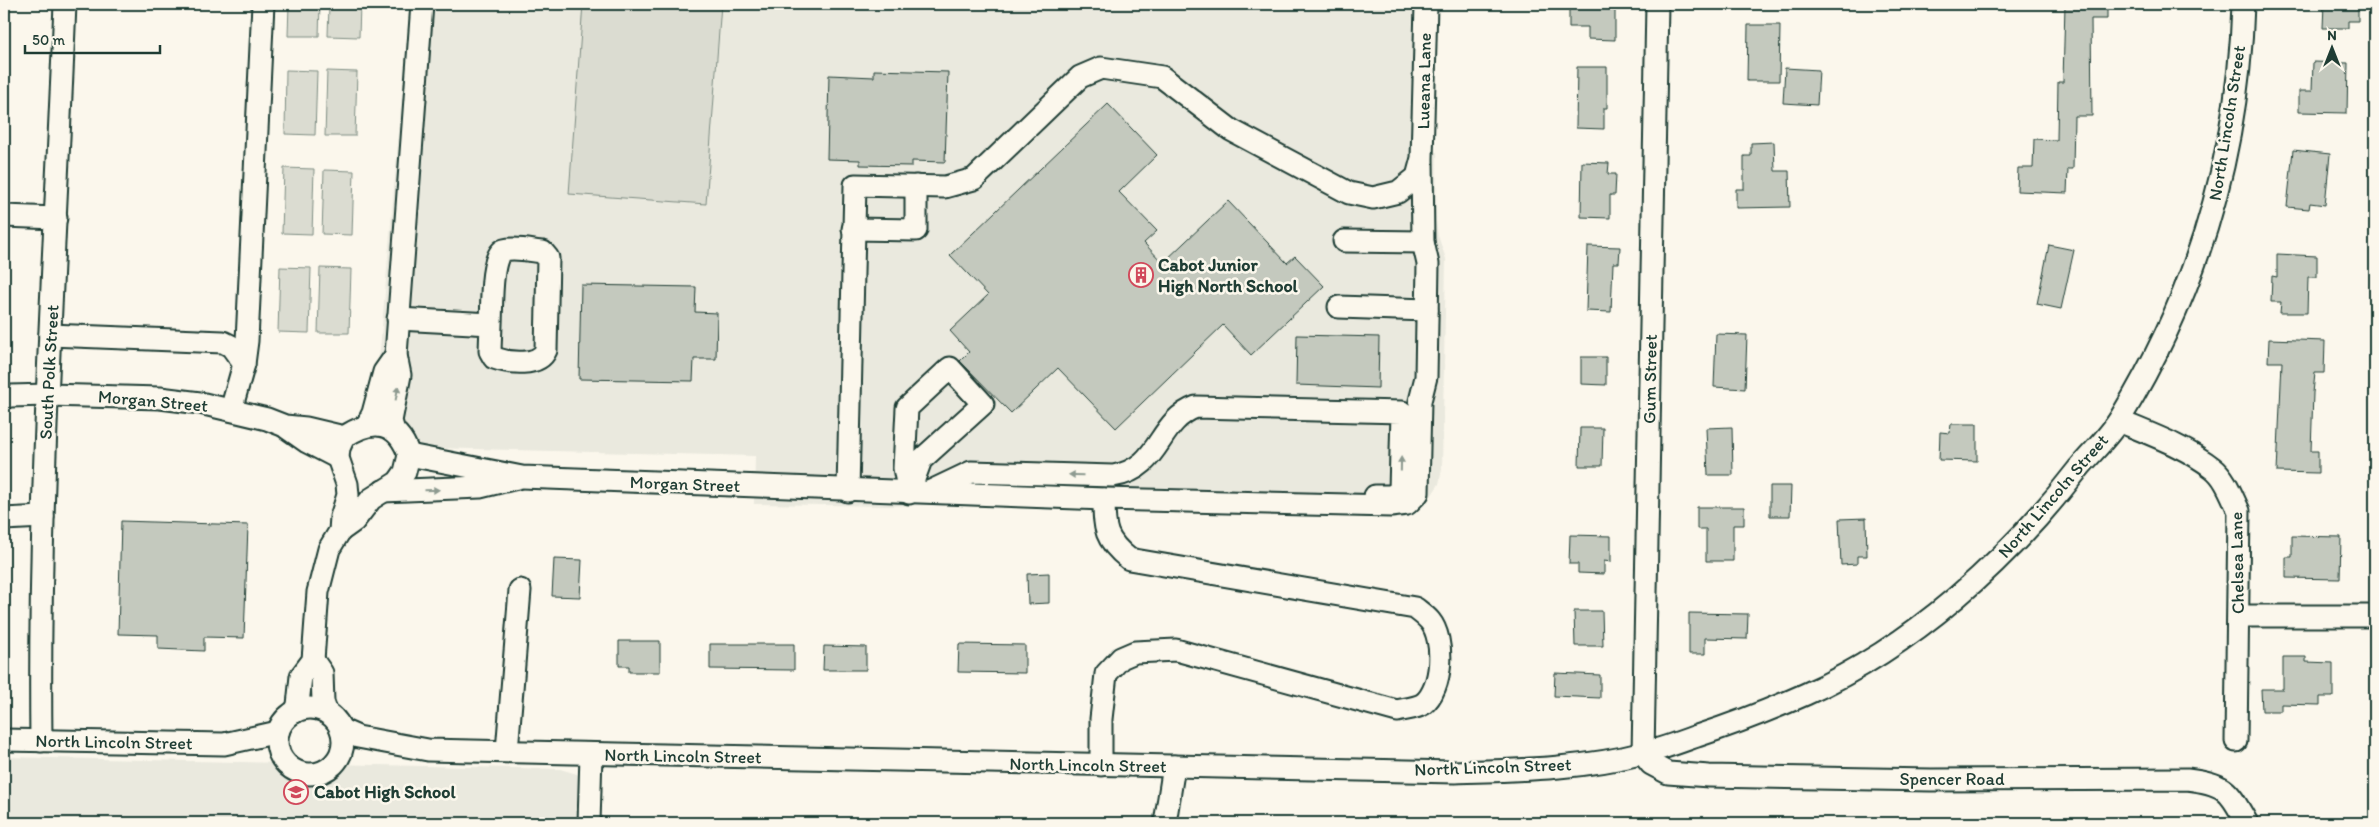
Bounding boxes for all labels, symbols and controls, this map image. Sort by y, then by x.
scale bar [25,22,160,54]
north arrow [2306,22,2356,72]
text: N [2327,27,2337,44]
text: 50 m [32,31,65,49]
street label: Lueana Lane [1412,33,1436,129]
street label: North Lincoln Street [2204,43,2250,202]
place label: Cabot Junior High North School [1158,254,1299,297]
building icon: Cabot Junior High North School [1128,262,1154,288]
street label: South Polk Street [34,304,64,440]
street label: Gum Street [1638,334,1662,424]
one-way arrow [393,384,401,400]
street label: Morgan Street [97,385,209,417]
street label: North Lincoln Street [1993,429,2113,563]
one-way arrow [1397,456,1405,472]
street label: Morgan Street [629,471,741,497]
one-way arrow [1067,471,1083,479]
one-way arrow [424,486,440,494]
street label: Chelsea Lane [2225,512,2249,614]
street label: North Lincoln Street [35,730,193,754]
street label: North Lincoln Street [604,744,762,768]
street label: North Lincoln Street [1009,753,1167,777]
street label: North Lincoln Street [1414,753,1572,781]
street label: Spencer Road [1899,768,2005,790]
school or university icon: Cabot High School [283,779,309,805]
place label: Cabot High School [314,781,456,803]

